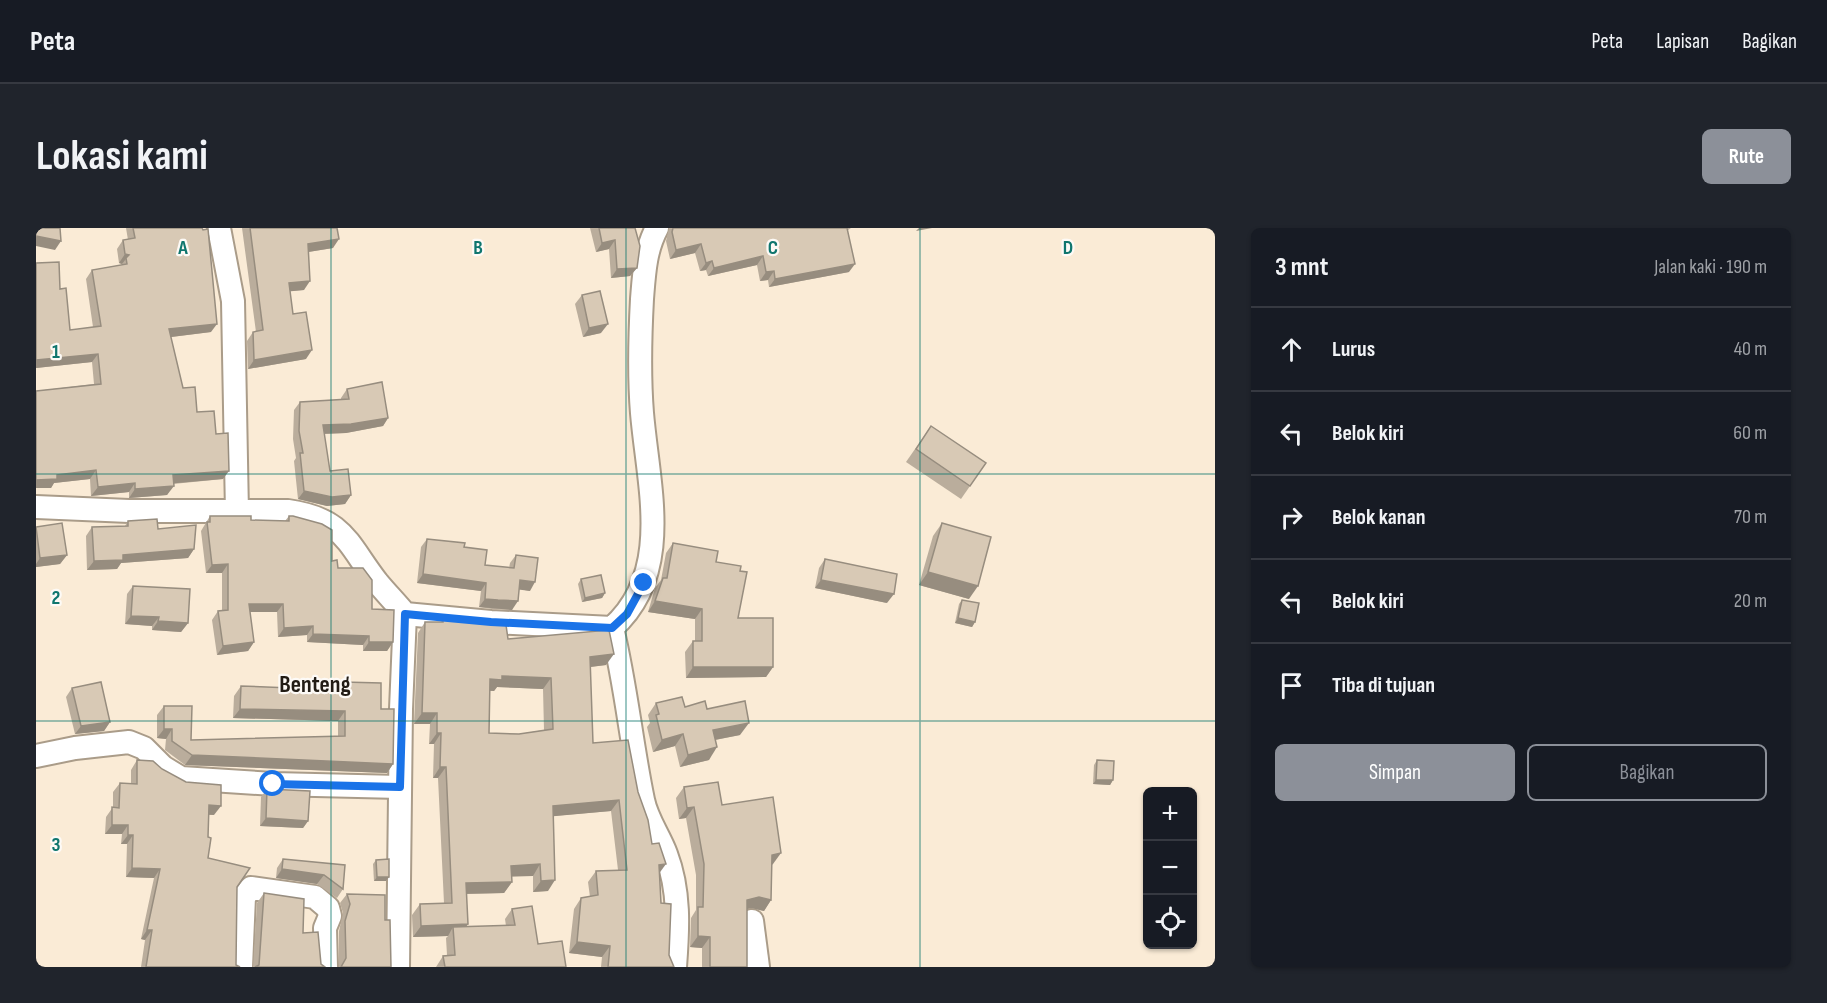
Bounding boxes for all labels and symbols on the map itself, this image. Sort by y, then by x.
text: A [177,236,188,260]
text: B [473,236,483,260]
text: C [768,236,778,260]
text: D [1063,236,1073,260]
text: 1 [52,340,60,364]
route end [630,569,656,595]
text: 2 [52,586,60,610]
district label: Benteng [279,670,351,699]
route start [259,770,285,796]
text: 3 [52,833,61,857]

